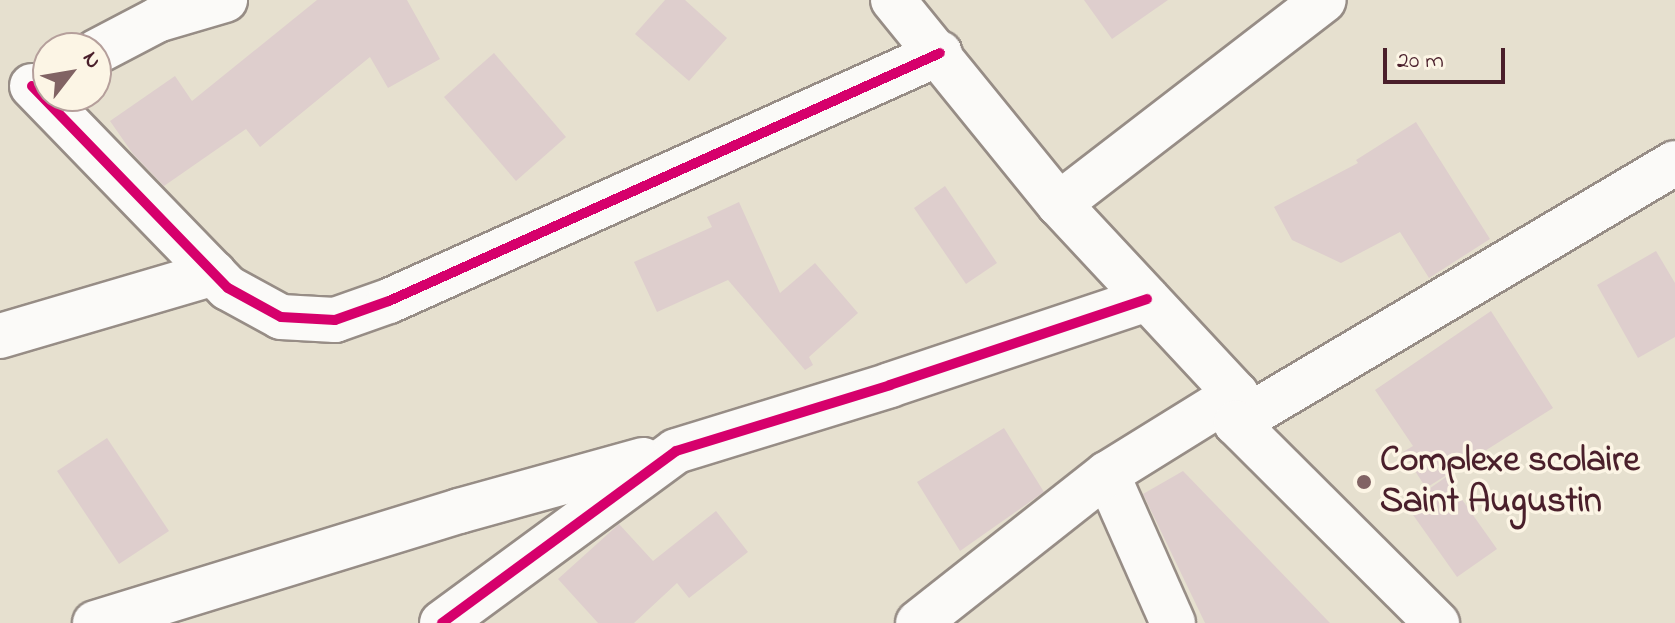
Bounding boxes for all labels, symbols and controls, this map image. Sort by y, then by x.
north arrow [32,32,112,112]
scale bar [1387,32,1509,82]
text: 20 m [1397,44,1444,79]
text: N [73,46,108,75]
place label: Complexe scolaire Saint Augustin [1380,439,1640,524]
marker: Complexe scolaire Saint Augustin [1355,473,1373,491]

